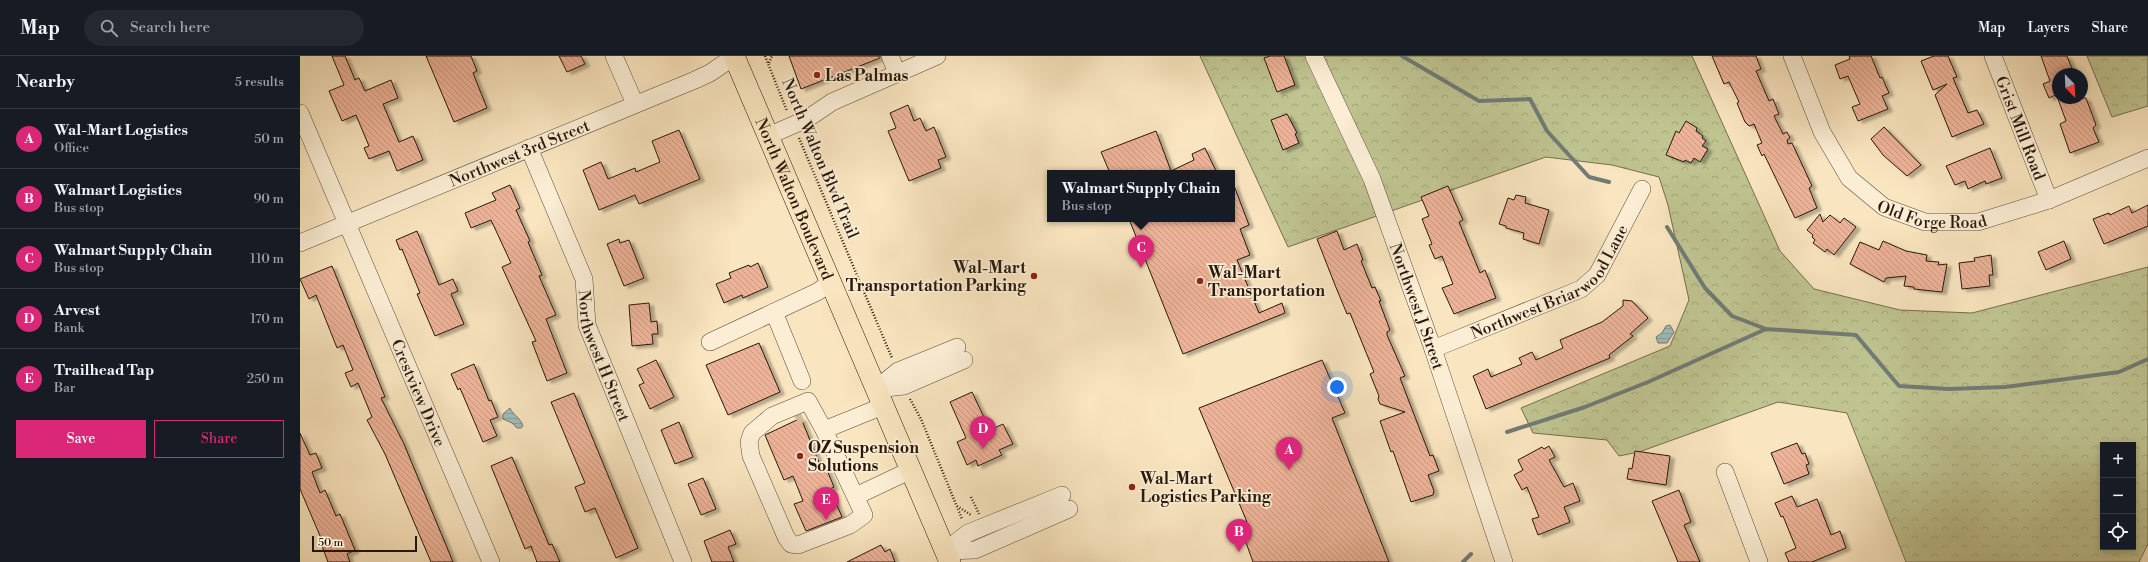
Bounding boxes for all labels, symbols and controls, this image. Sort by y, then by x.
search box [84,10,364,46]
text: Map [20,16,60,40]
icon: search [98,17,120,39]
text: Search here [130,18,210,37]
text: Map [1978,19,2005,37]
text: Layers [2027,19,2070,37]
text: Share [2092,19,2128,37]
place label: Las Palmas [825,66,909,86]
north arrow [2052,68,2088,104]
marker: Las Palmas [812,70,822,80]
text: Nearby [16,71,75,93]
street label: Grist Mill Road [1991,73,2049,183]
text: 5 results [235,74,284,90]
street label: North Walton Blvd Trail [777,75,863,242]
street label: North Walton Boulevard [750,115,837,283]
street label: Northwest 3rd Street [446,116,593,191]
text: Wal-Mart Logistics [54,121,188,140]
text: A [24,131,34,147]
text: 50 m [254,131,284,147]
text: Office [54,140,89,156]
popup [1047,170,1235,222]
text: Walmart Supply Chain [1062,179,1220,198]
text: Walmart Logistics [54,181,182,200]
text: B [24,191,34,207]
text: 90 m [253,191,284,207]
street label: Old Forge Road [1874,196,1989,233]
text: Bus stop [1062,198,1112,214]
text: Bus stop [54,200,104,216]
street label: Northwest Briarwood Lane [1468,221,1633,344]
pin: C [1128,235,1154,268]
text: Walmart Supply Chain [54,241,212,260]
street label: Northwest J Street [1385,241,1448,372]
text: C [24,251,34,267]
text: 110 m [250,251,284,267]
place label: Wal-Mart Transportation Parking [846,258,1027,296]
text: Bus stop [54,260,104,276]
place label: Wal-Mart Transportation [1207,263,1325,301]
marker: Wal-Mart Transportation Parking [1029,271,1039,281]
marker: Wal-Mart Transportation [1195,276,1205,286]
street label: Northwest H Street [574,289,634,425]
text: Arvest [54,301,100,320]
text: D [24,311,34,327]
text: 170 m [250,311,284,327]
text: Bank [54,320,84,336]
street label: Crestview Drive [386,336,450,450]
text: Trailhead Tap [54,361,154,380]
text: E [24,371,34,387]
text: 250 m [247,371,284,387]
your location [1327,377,1347,397]
text: Bar [54,380,75,396]
pin: D [970,416,996,449]
button: Save [16,420,146,458]
button: Share [154,420,284,458]
pin: A [1276,437,1302,470]
place label: OZ Suspension Solutions [808,438,919,476]
map controls [2100,442,2136,550]
button: + [2100,442,2136,478]
marker: OZ Suspension Solutions [795,451,805,461]
place label: Wal-Mart Logistics Parking [1139,469,1272,507]
button: − [2100,478,2136,514]
marker: Wal-Mart Logistics Parking [1127,482,1137,492]
pin: E [813,487,839,520]
button: locate [2100,514,2136,550]
pin: B [1226,519,1252,552]
scale bar [312,534,417,553]
text: 50 m [318,536,343,550]

